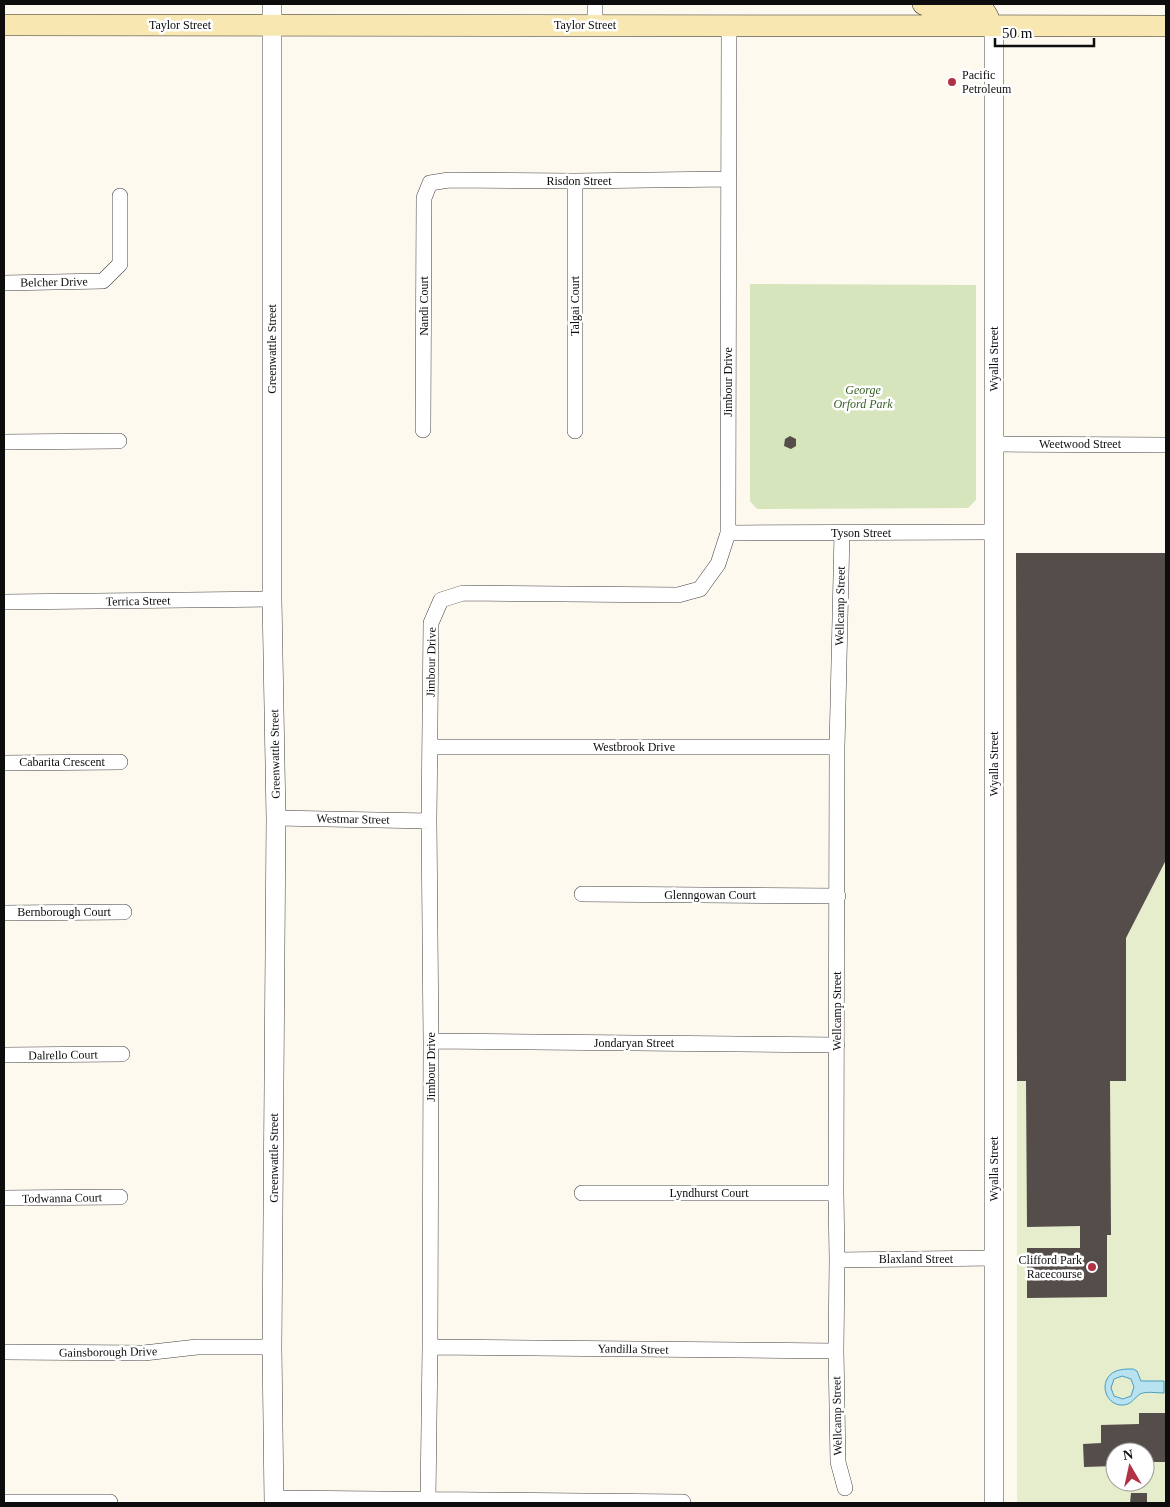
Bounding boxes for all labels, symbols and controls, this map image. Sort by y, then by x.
scale bar [995,15,1094,47]
street label: Taylor Street [149,18,212,32]
street label: Taylor Street [554,18,617,32]
text: 50 m [1002,25,1033,41]
place label: Pacific Petroleum [962,68,1012,96]
marker: Pacific Petroleum [946,76,958,88]
street label: Risdon Street [547,174,612,188]
street label: Belcher Drive [20,274,88,290]
street label: Talgai Court [568,275,582,336]
street label: Nandi Court [417,276,431,336]
street label: Greenwattle Street [265,304,279,394]
street label: Wyalla Street [987,326,1001,391]
street label: Jimbour Drive [721,347,735,417]
park label: George Orford Park [833,383,893,411]
street label: Weetwood Street [1039,437,1122,451]
street label: Tyson Street [831,526,892,540]
street label: Wellcamp Street [832,566,848,646]
street label: Terrica Street [105,593,171,609]
street label: Jimbour Drive [423,627,439,697]
street label: Greenwattle Street [267,708,283,799]
street label: Wyalla Street [987,731,1001,796]
street label: Westbrook Drive [593,740,675,754]
street label: Cabarita Crescent [19,755,105,769]
street label: Westmar Street [316,811,390,827]
street label: Glenngowan Court [664,888,756,902]
street label: Bernborough Court [17,905,111,919]
street label: Wellcamp Street [830,971,844,1051]
street label: Jimbour Drive [424,1032,438,1102]
street label: Jondaryan Street [594,1036,675,1050]
street label: Dalrello Court [28,1047,99,1063]
street label: Greenwattle Street [267,1113,281,1203]
street label: Wyalla Street [987,1136,1001,1201]
street label: Lyndhurst Court [669,1186,749,1200]
street label: Todwanna Court [22,1190,103,1206]
street label: Blaxland Street [879,1252,954,1266]
place label: Clifford Park Racecourse [1019,1253,1082,1281]
marker: Clifford Park Racecourse [1086,1261,1098,1273]
street label: Yandilla Street [597,1341,669,1357]
street label: Gainsborough Drive [59,1344,157,1360]
street label: Wellcamp Street [829,1376,845,1456]
north arrow [1105,1442,1155,1492]
text: N [1122,1446,1134,1463]

